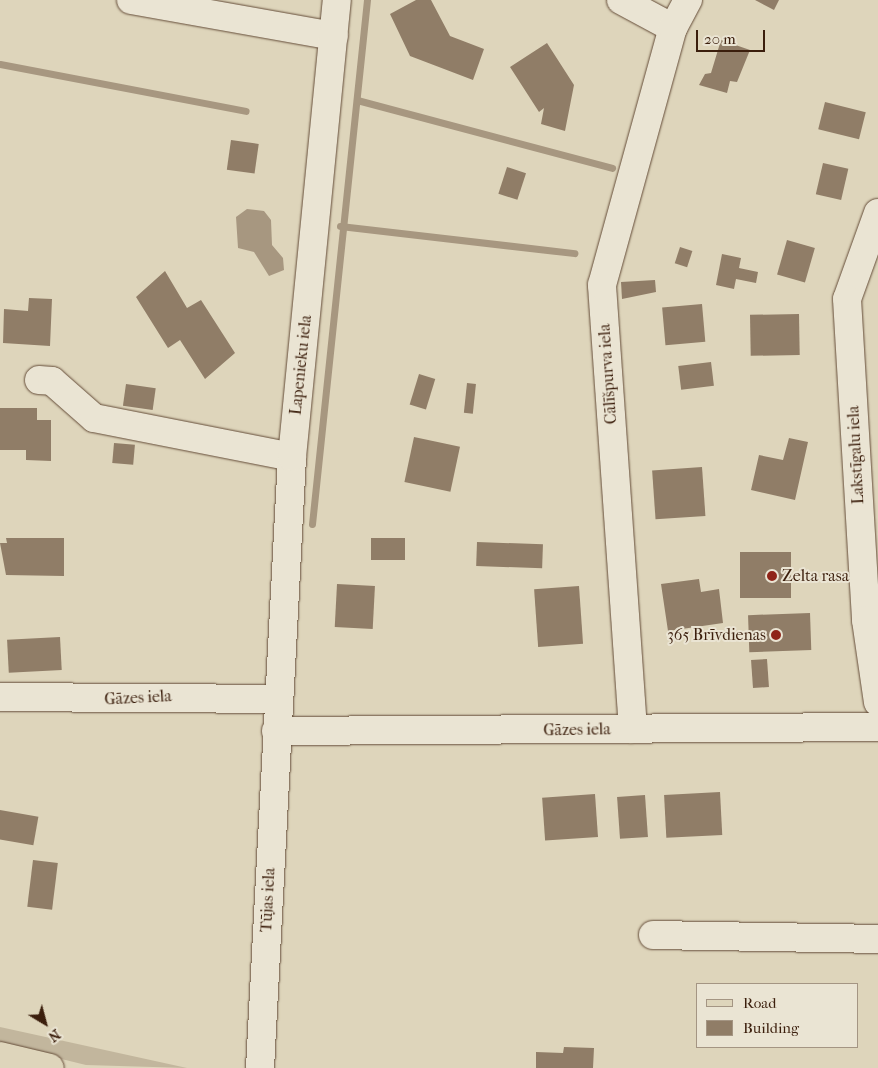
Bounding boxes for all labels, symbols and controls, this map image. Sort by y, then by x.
scale bar [698,20,767,52]
text: 20 m [704,30,736,48]
street label: Lapenieku iela [286,314,316,416]
street label: Cālīšpurva iela [595,323,621,425]
street label: Lakstīgalu iela [844,405,868,505]
place label: Zelta rasa [782,566,849,586]
marker: Zelta rasa [766,570,778,582]
place label: 365 Brīvdienas [667,625,766,645]
marker: 365 Brīvdienas [770,629,782,641]
street label: Gāzes iela [104,687,172,709]
street label: Gāzes iela [543,720,611,740]
street label: Tūjas iela [257,867,279,933]
legend [696,983,858,1048]
text: Road [743,994,776,1012]
north arrow [20,998,70,1048]
text: Building [743,1019,799,1037]
text: N [45,1025,64,1045]

